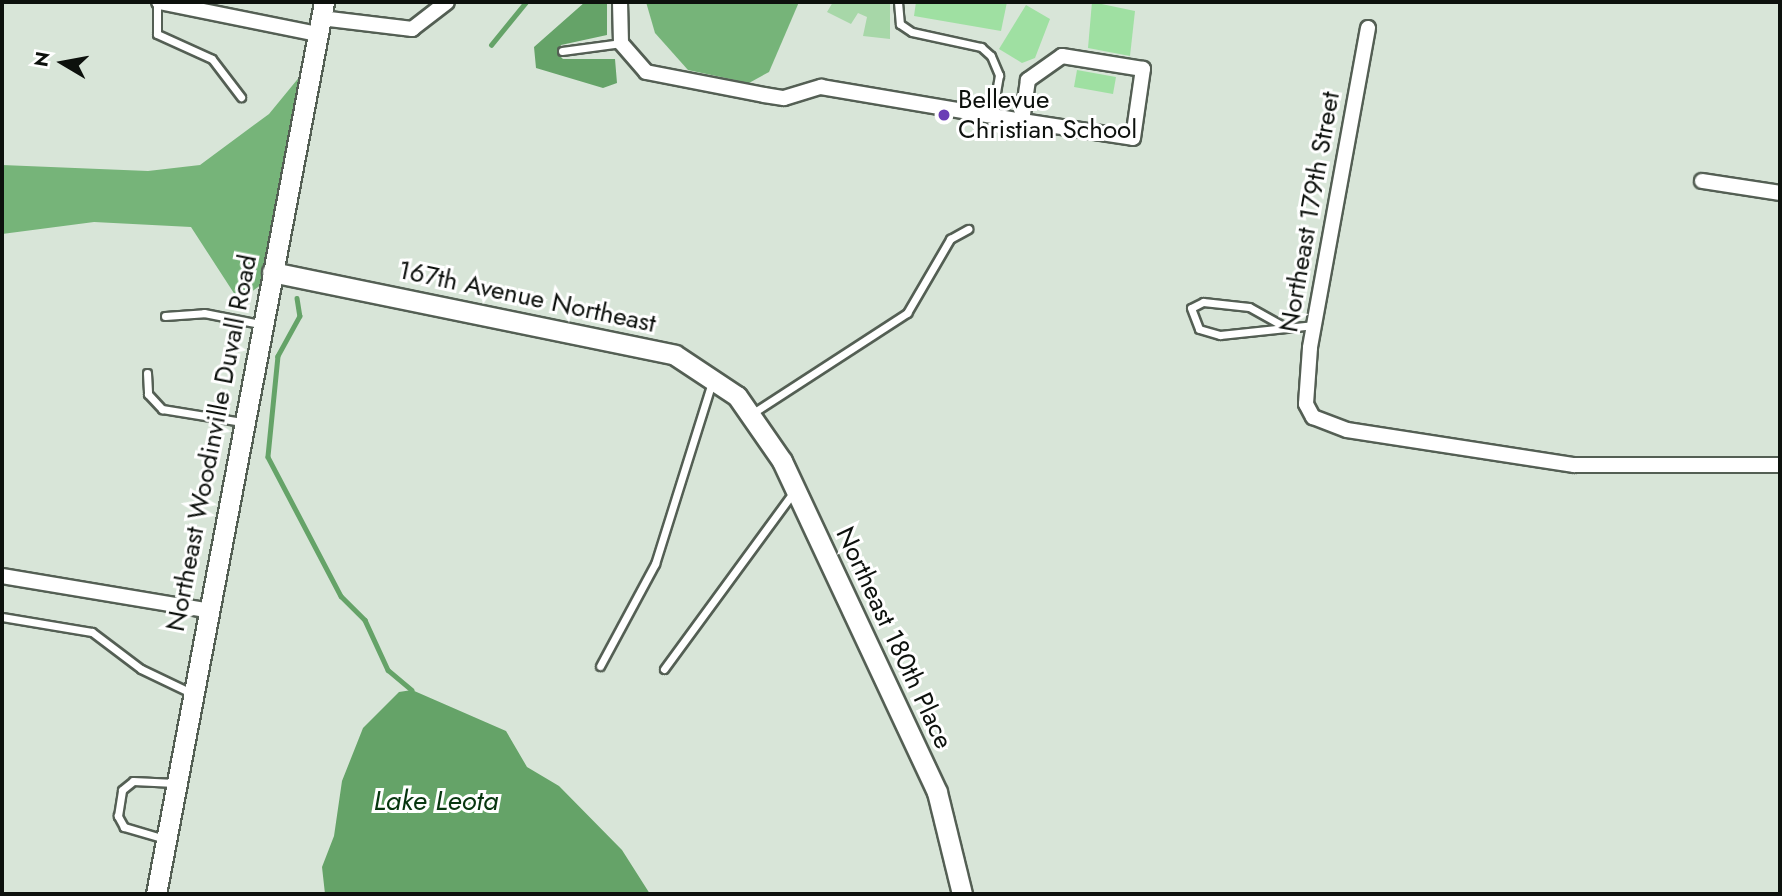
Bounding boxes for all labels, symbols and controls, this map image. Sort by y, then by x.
north arrow [28,28,98,98]
text: N [27,49,56,69]
place label: Bellevue Christian School [958,84,1137,146]
street label: Northeast 179th Street [1273,89,1347,335]
marker: Bellevue Christian School [936,107,952,123]
street label: Northeast Woodinville Duvall Road [160,252,264,634]
street label: 167th Avenue Northeast [395,254,659,340]
street label: Northeast 180th Place [829,522,959,754]
water label: Lake Leota [374,784,498,818]

